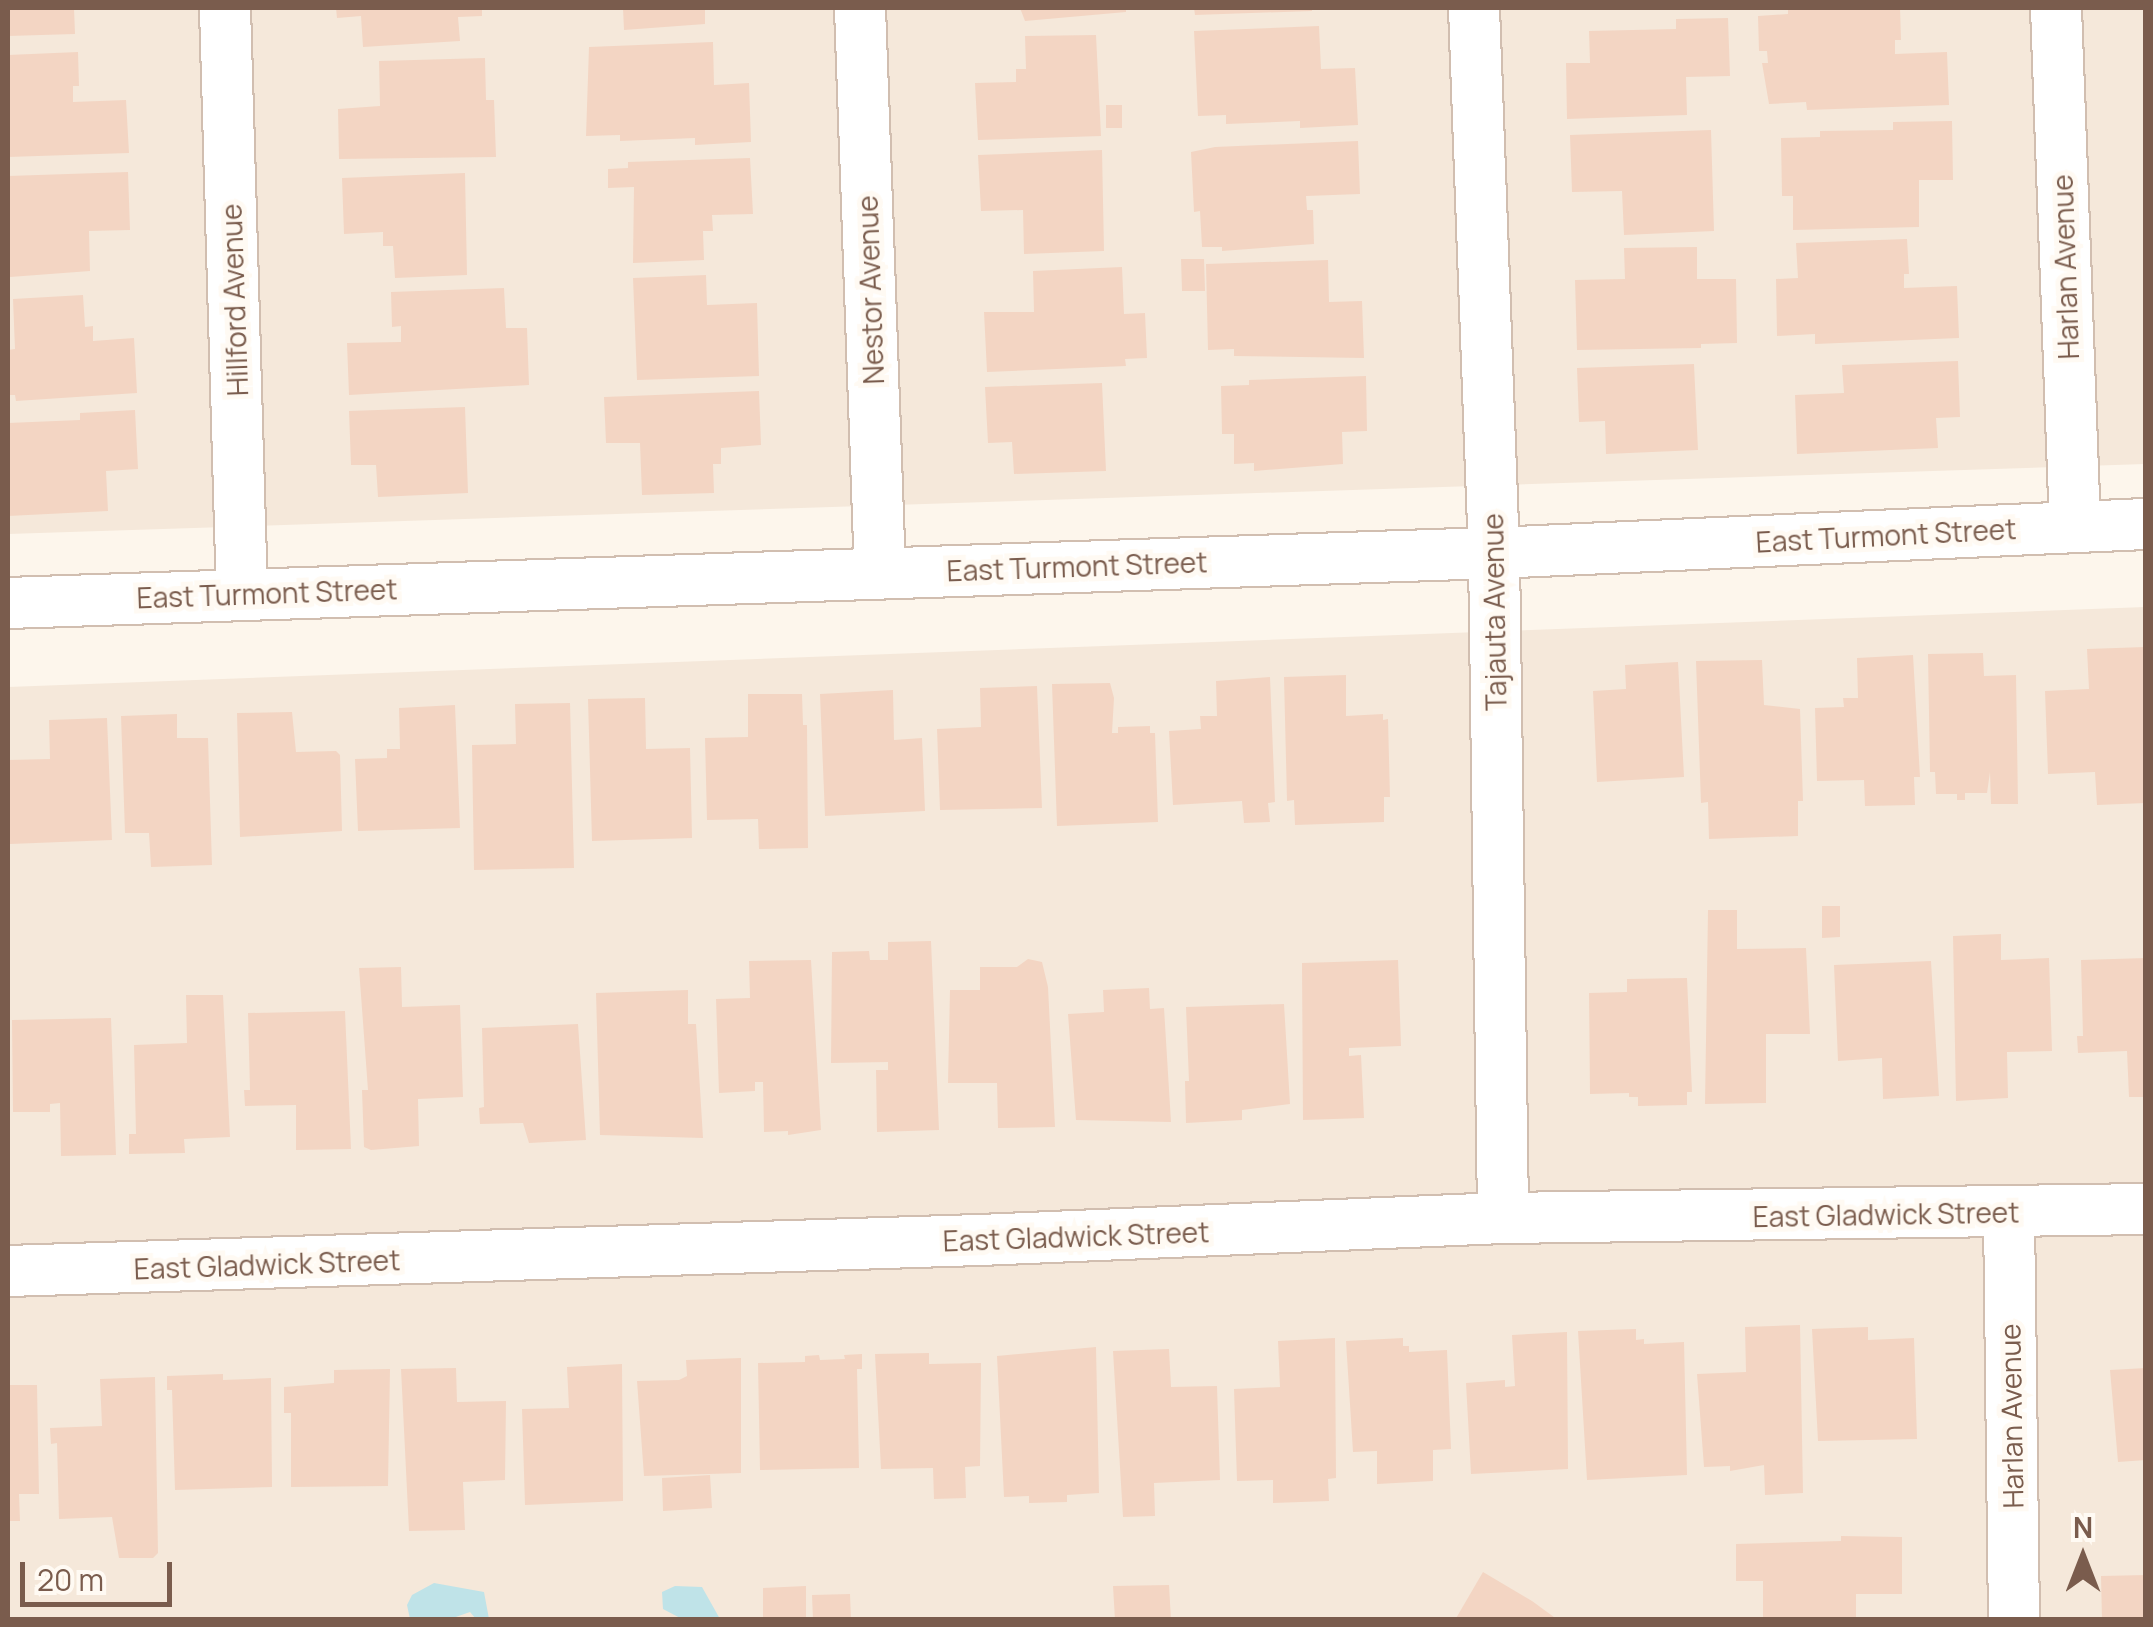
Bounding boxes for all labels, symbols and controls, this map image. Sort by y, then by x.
street label: Harlan Avenue [2045,174,2085,360]
street label: Nestor Avenue [850,195,890,385]
street label: Hillford Avenue [214,203,254,397]
street label: East Turmont Street [1755,511,2017,559]
street label: Tajauta Avenue [1475,513,1513,711]
street label: East Turmont Street [946,545,1208,587]
street label: East Turmont Street [136,572,398,614]
street label: East Gladwick Street [1752,1195,2020,1233]
street label: East Gladwick Street [942,1215,1210,1257]
street label: East Gladwick Street [133,1243,401,1285]
street label: Harlan Avenue [1993,1323,2029,1509]
north arrow [2033,1507,2133,1607]
text: N [2073,1508,2093,1546]
scale bar [25,1542,178,1604]
text: 20 m [37,1559,104,1600]

